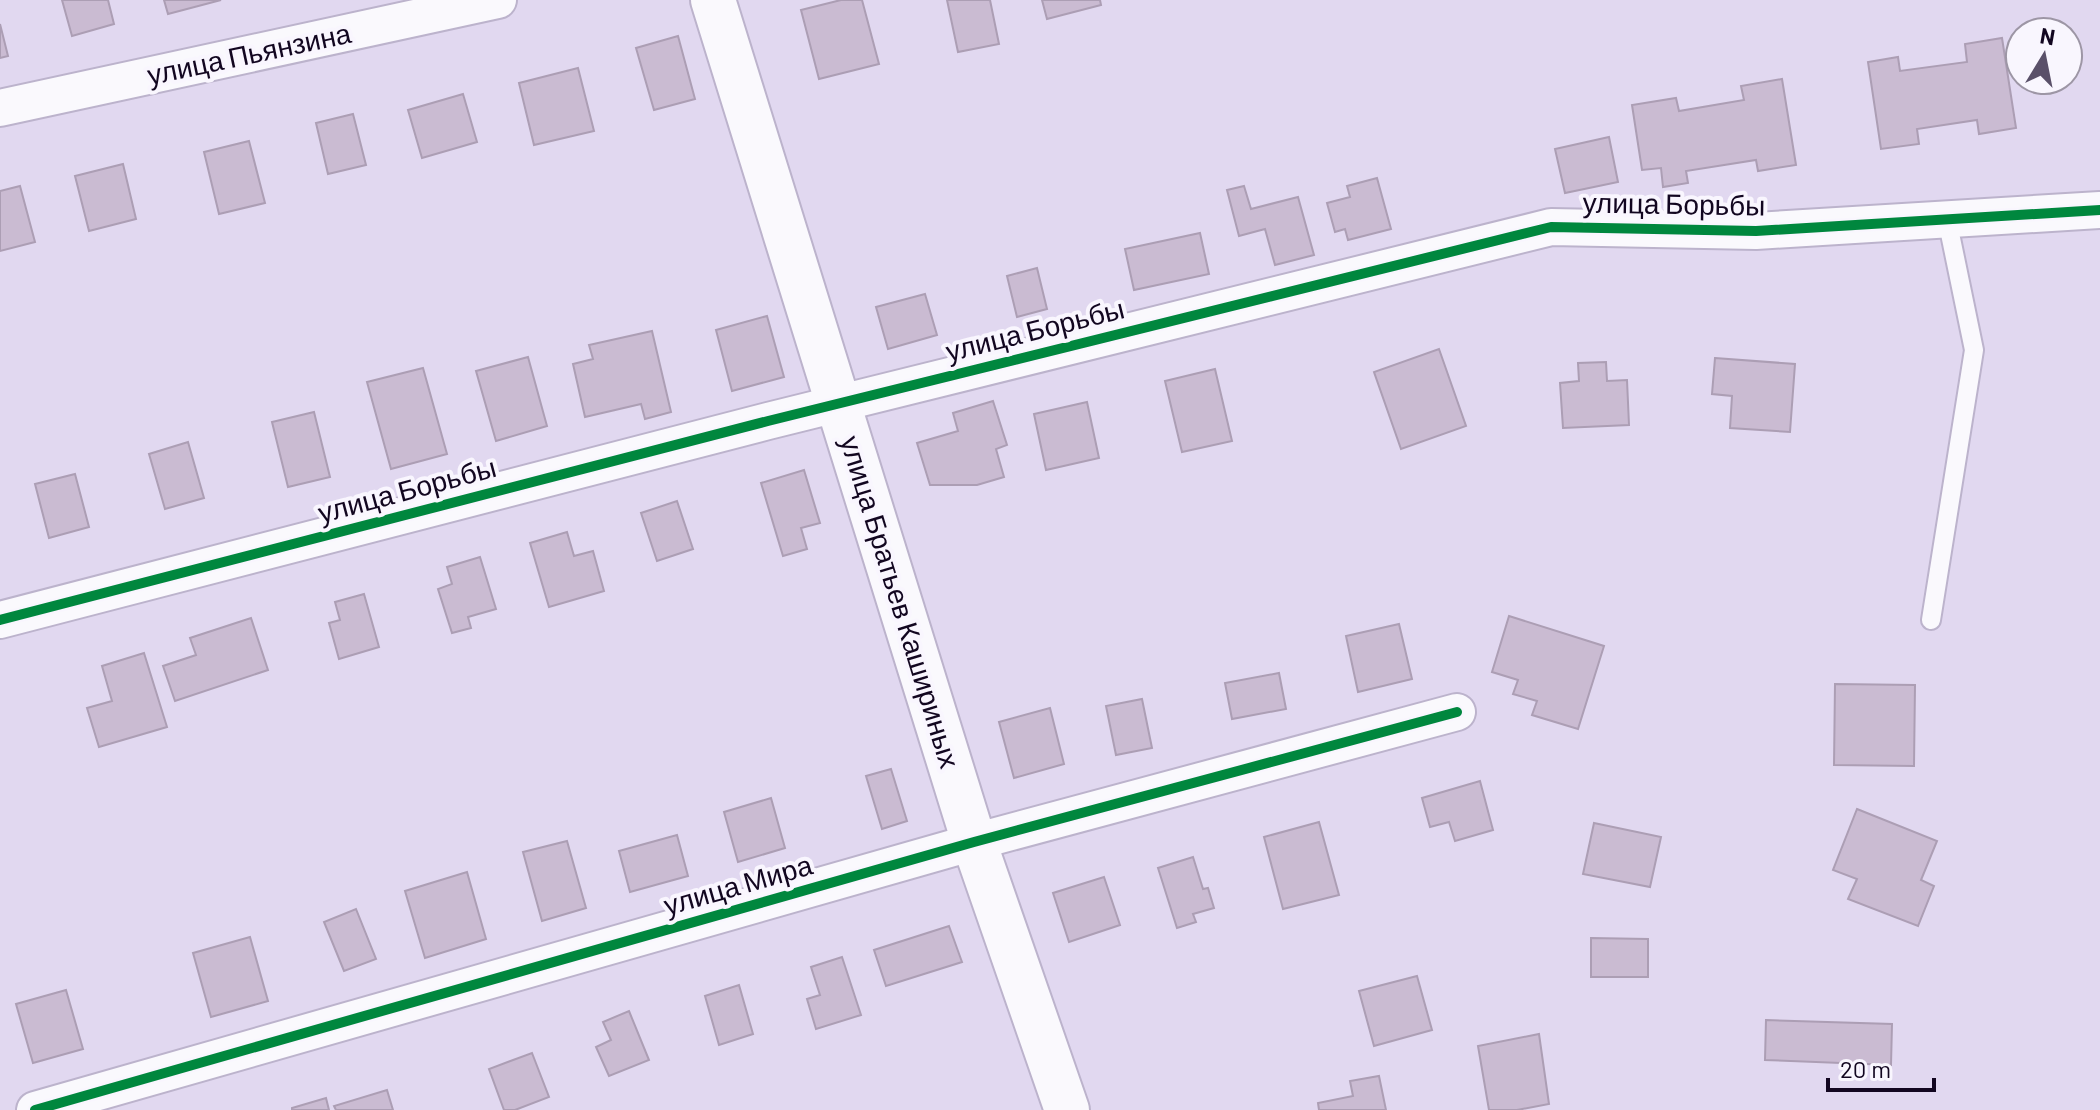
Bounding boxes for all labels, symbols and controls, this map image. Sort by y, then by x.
street label: улица Пьянзина [144,15,354,91]
north arrow [2004,16,2084,96]
text: N [2038,21,2057,49]
street label: улица Борьбы [1582,184,1766,222]
street label: улица Борьбы [942,290,1128,368]
street label: улица Братьев Кашириных [834,431,968,772]
street label: улица Борьбы [314,449,499,529]
street label: улица Мира [660,847,816,921]
scale bar [1828,1042,1934,1092]
text: 20 m [1840,1054,1891,1083]

